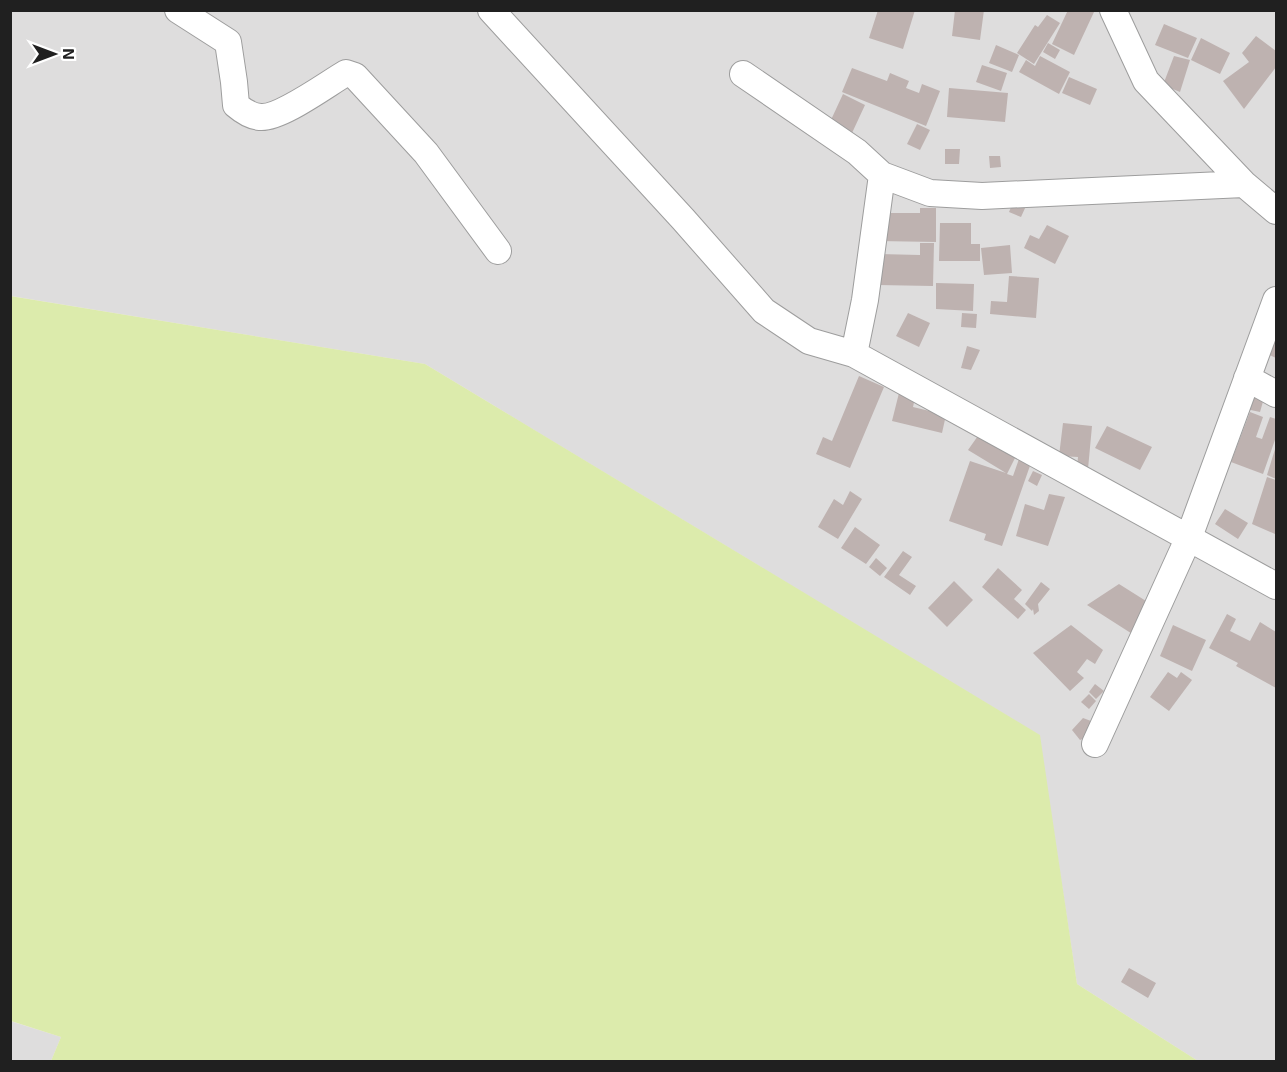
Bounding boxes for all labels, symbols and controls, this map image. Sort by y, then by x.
north arrow [24,24,84,84]
text: N [60,48,79,60]

